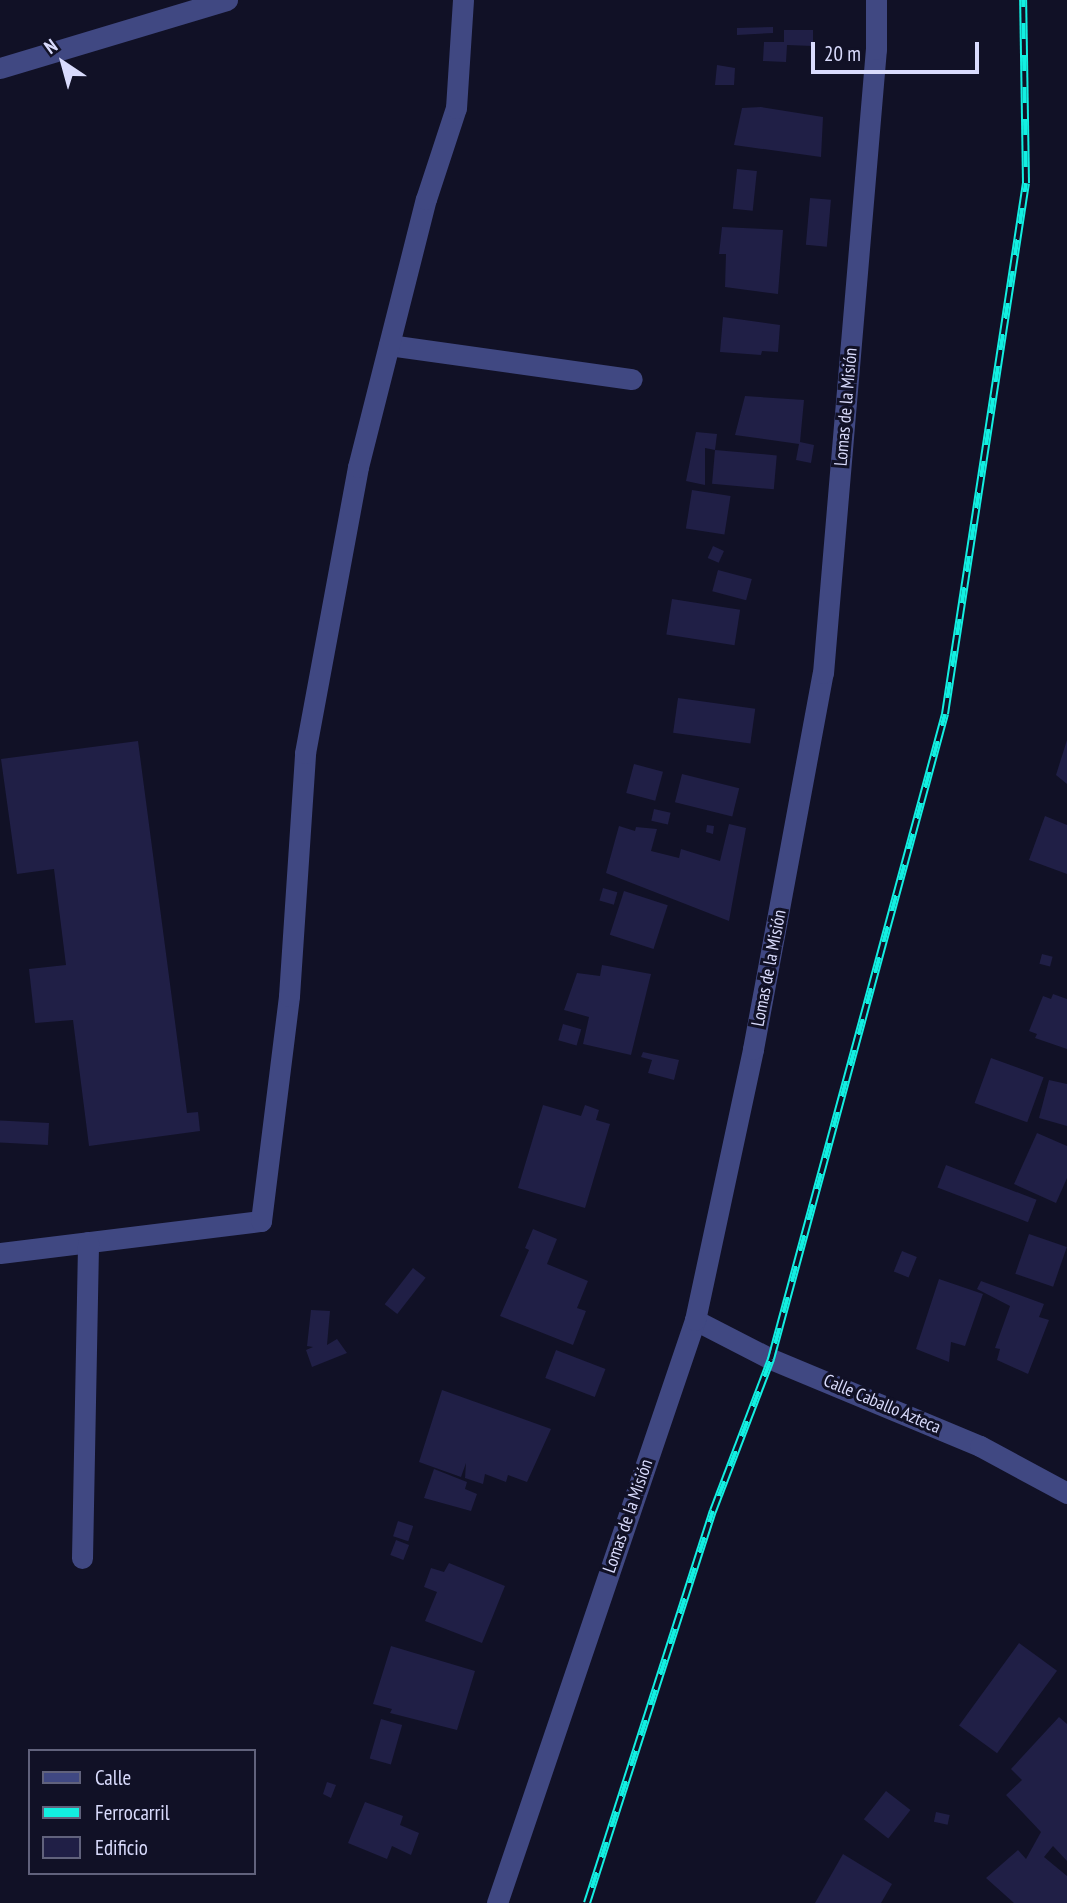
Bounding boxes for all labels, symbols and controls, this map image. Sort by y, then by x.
north arrow [28,28,98,98]
scale bar [815,28,983,72]
text: N [39,33,62,59]
text: 20 m [824,40,861,67]
street label: Lomas de la Misión [830,347,862,467]
street label: Lomas de la Misión [747,908,791,1028]
street label: Calle Caballo Azteca [820,1370,944,1438]
street label: Lomas de la Misión [598,1456,658,1576]
legend [28,1749,256,1875]
text: Calle [95,1764,131,1791]
text: Ferrocarril [95,1799,170,1826]
text: Edificio [95,1834,148,1861]

